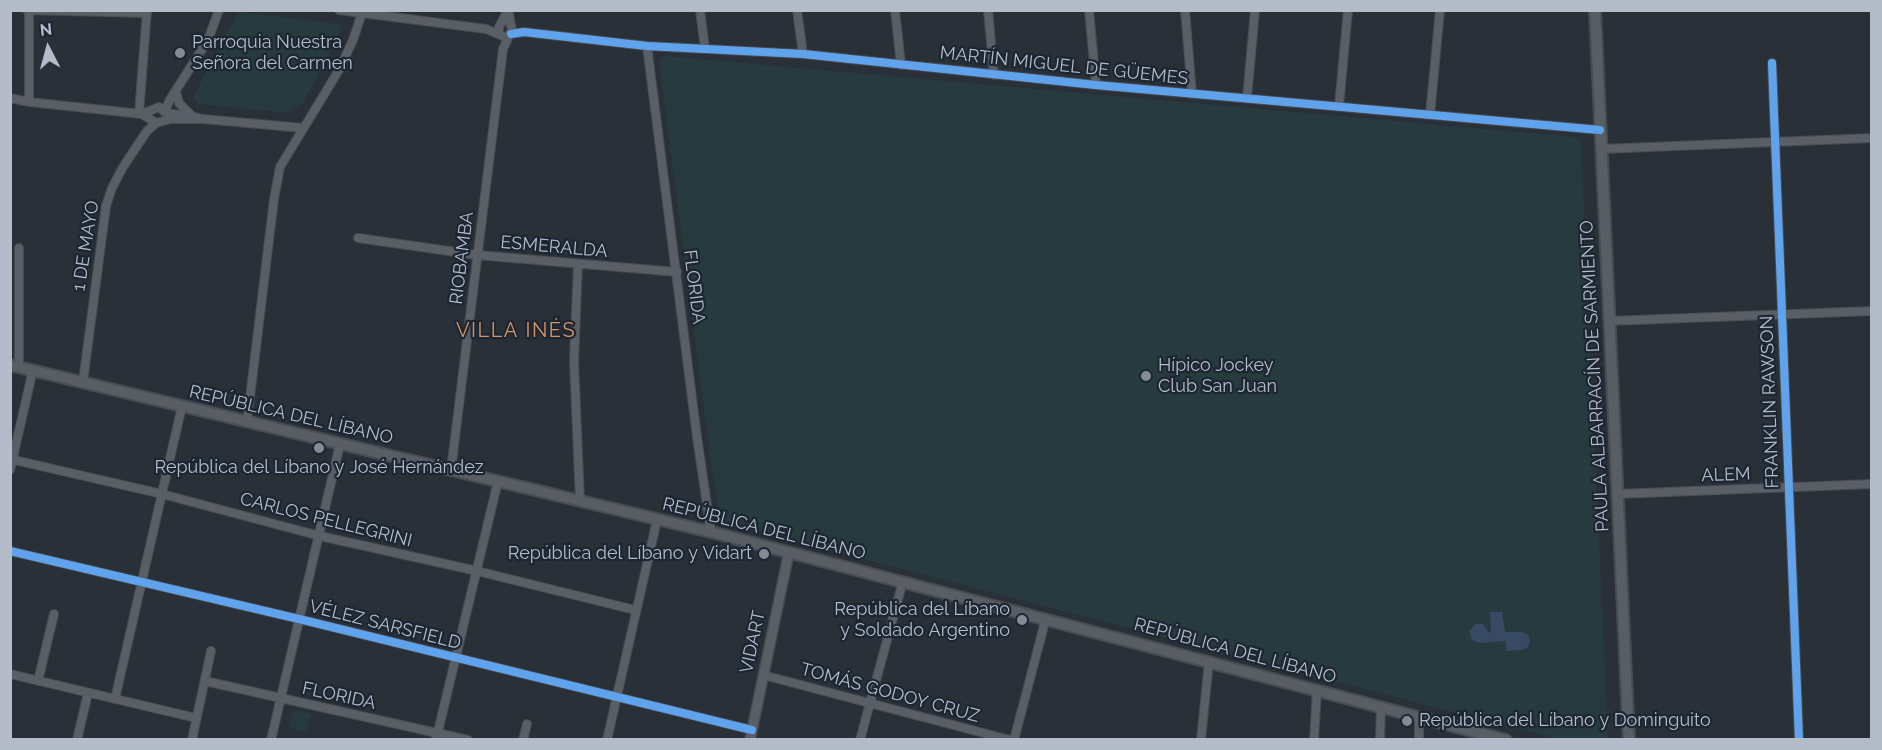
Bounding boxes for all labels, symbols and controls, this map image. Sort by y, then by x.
north arrow [18,18,78,78]
text: N [39,20,53,40]
place label: Parroquia Nuestra Señora del Carmen [192,32,353,74]
street label: MARTÍN MIGUEL DE GÜEMES [939,42,1189,90]
marker: Parroquia Nuestra Señora del Carmen [173,46,187,60]
street label: 1 DE MAYO [68,199,104,293]
street label: RIOBAMBA [446,210,478,306]
street label: PAULA ALBARRACÍN DE SARMIENTO [1576,220,1614,532]
street label: ESMERALDA [500,232,608,262]
street label: FLORIDA [679,249,709,325]
street label: FRANKLIN RAWSON [1756,315,1784,489]
district label: VILLA INÉS [456,319,576,343]
place label: Hípico Jockey Club San Juan [1158,355,1277,398]
marker: Hípico Jockey Club San Juan [1139,369,1153,383]
street label: REPÚBLICA DEL LÍBANO [187,381,395,449]
marker: República del Líbano y José Hernández [312,441,326,455]
place label: República del Líbano y José Hernández [154,457,484,479]
street label: ALEM [1701,463,1751,487]
street label: CARLOS PELLEGRINI [238,488,414,552]
street label: REPÚBLICA DEL LÍBANO [660,493,868,565]
place label: República del Líbano y Vidart [508,543,752,565]
marker: República del Líbano y Vidart [757,547,771,561]
street label: VÉLEZ SARSFIELD [307,596,463,654]
place label: República del Líbano y Soldado Argentino [834,599,1010,642]
street label: VIDART [736,609,770,675]
marker: República del Líbano y Soldado Argentino [1015,613,1029,627]
street label: REPÚBLICA DEL LÍBANO [1131,614,1339,688]
street label: TOMÁS GODOY CRUZ [798,659,982,727]
street label: FLORIDA [300,678,378,714]
place label: República del Líbano y Dominguito [1419,710,1711,732]
marker: República del Líbano y Dominguito [1400,714,1414,728]

